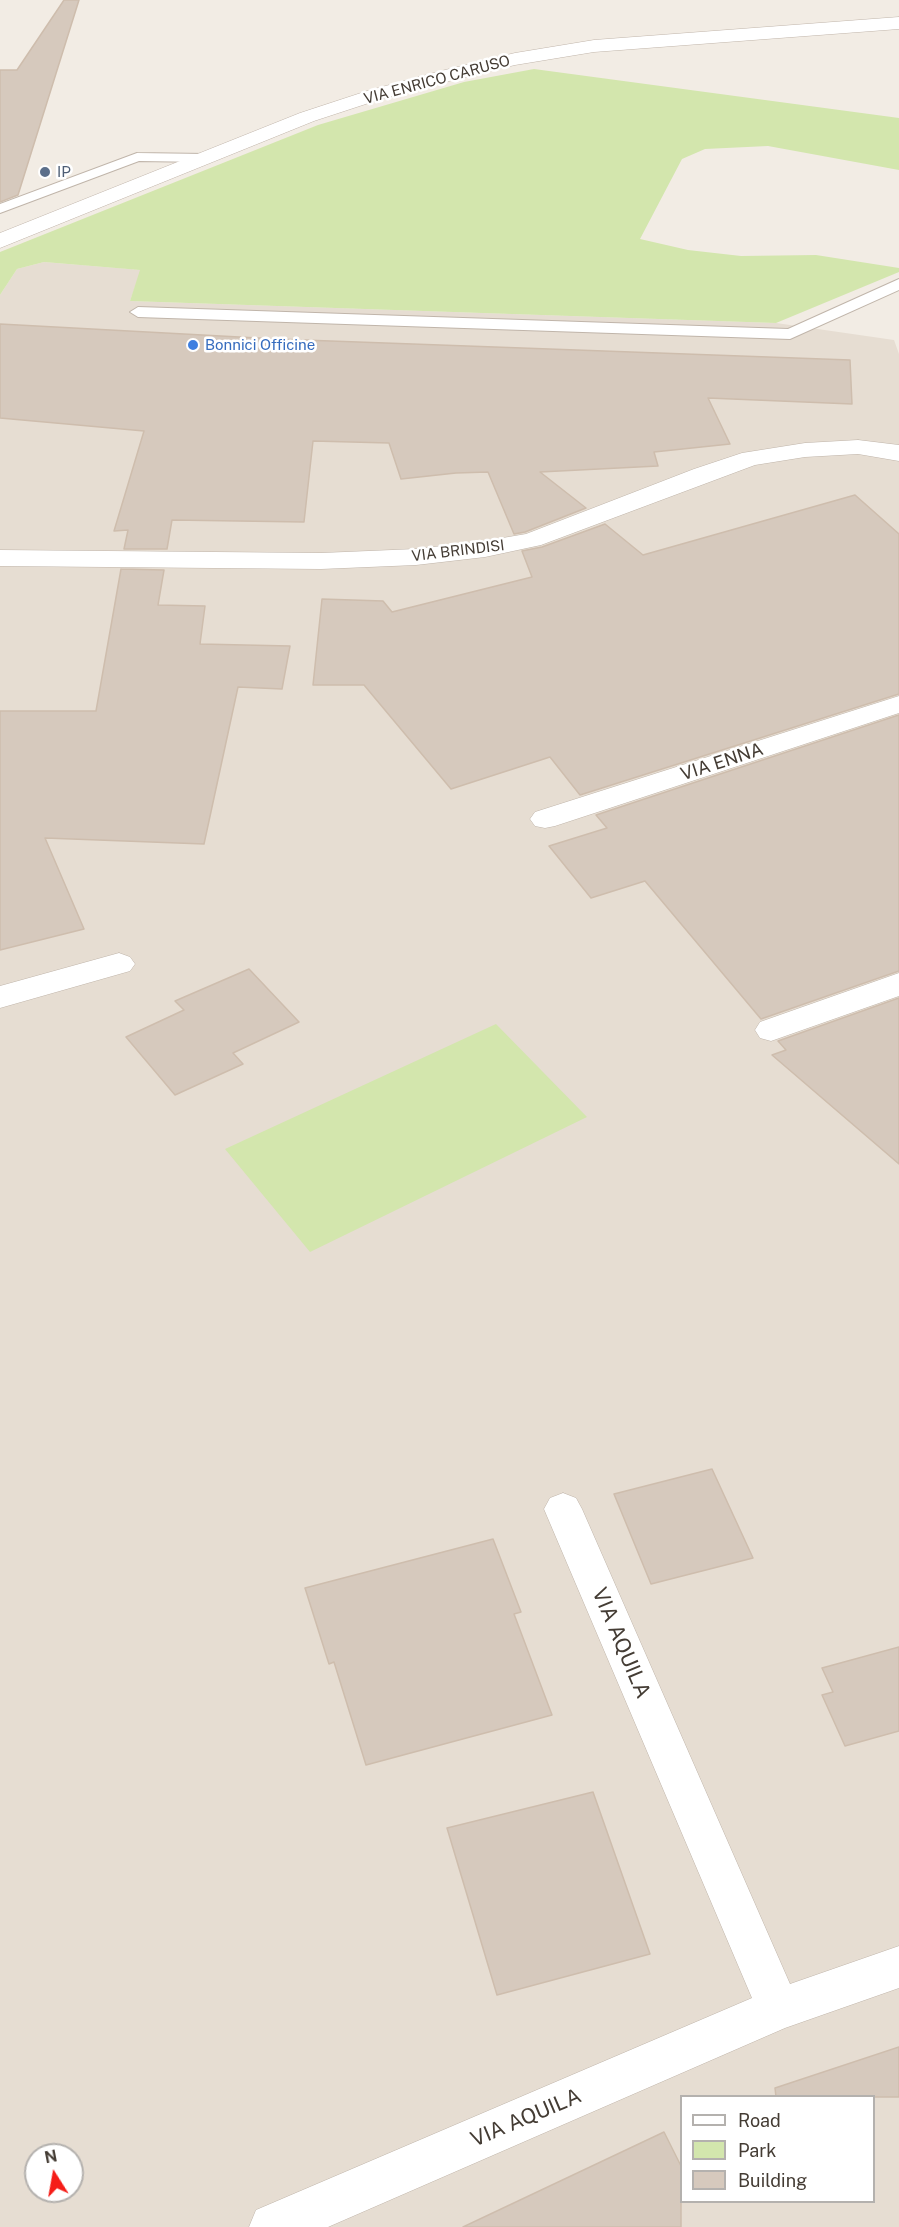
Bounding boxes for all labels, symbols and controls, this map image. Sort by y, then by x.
street label: VIA ENRICO CARUSO [362,52,512,108]
place label: IP [57,163,71,181]
marker: IP [38,165,52,179]
place label: Bonnici Officine [205,336,315,354]
marker: Bonnici Officine [186,338,200,352]
street label: VIA BRINDISI [411,536,505,566]
street label: VIA ENNA [678,739,766,785]
street label: VIA AQUILA [586,1584,656,1702]
street label: VIA AQUILA [467,2083,585,2153]
legend [680,2095,875,2203]
text: Road [738,2110,781,2131]
text: Park [738,2140,776,2161]
north arrow [24,2143,84,2203]
text: N [43,2146,59,2167]
text: Building [738,2170,807,2191]

